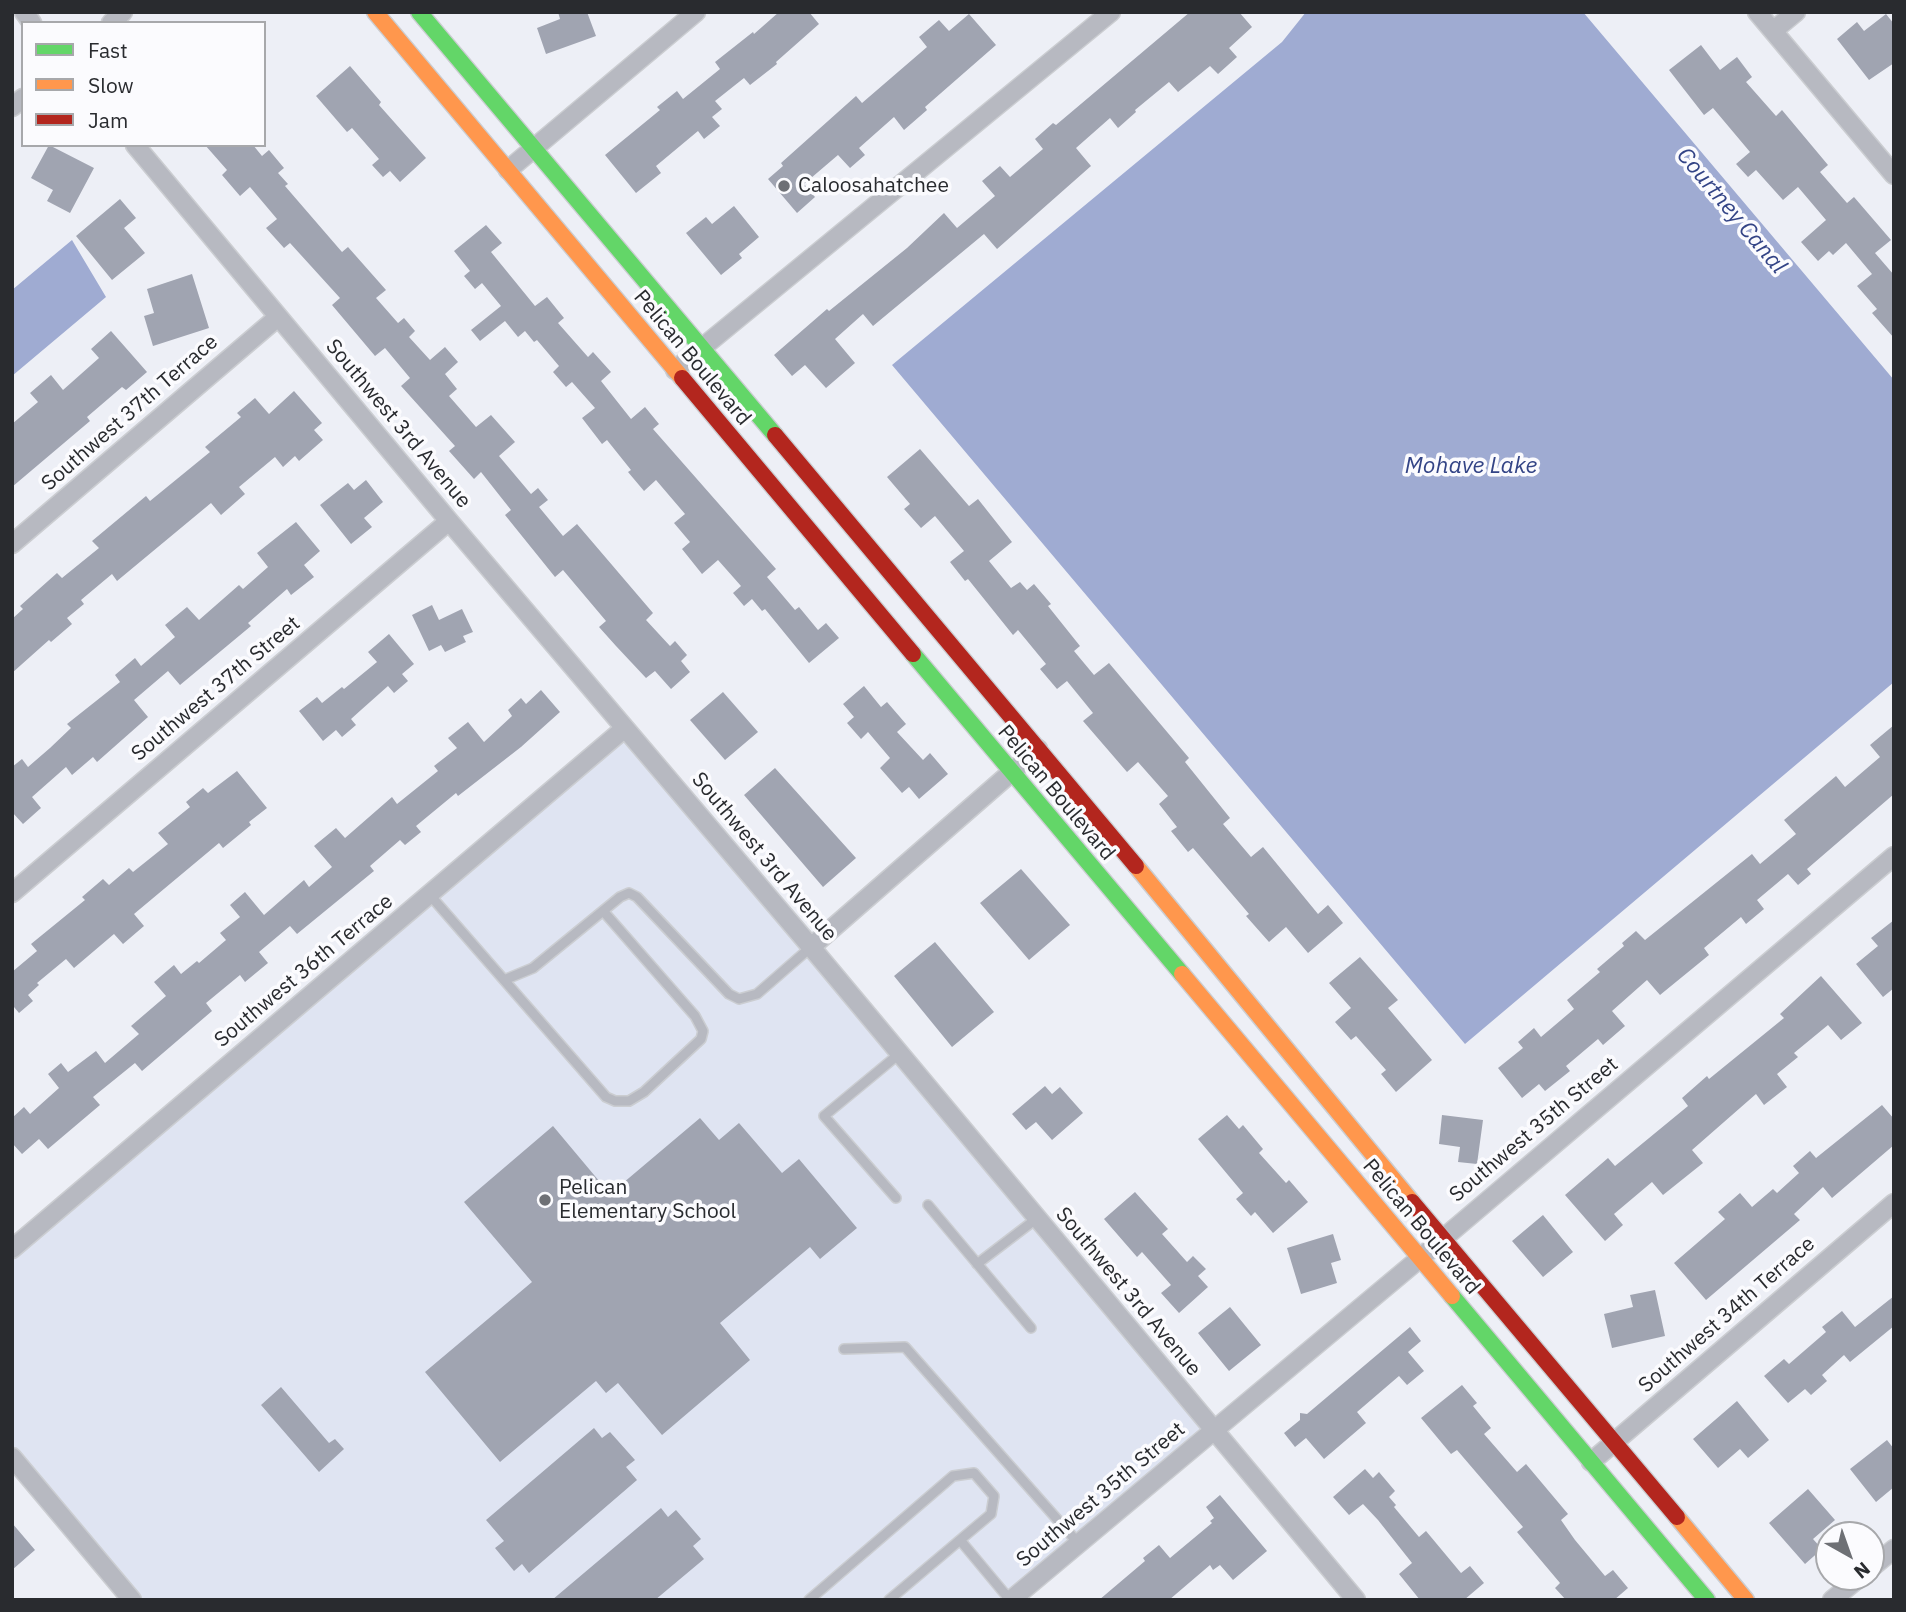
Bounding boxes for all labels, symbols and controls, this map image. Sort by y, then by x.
legend [21,21,266,147]
text: Fast [88,36,128,64]
text: Slow [88,71,134,99]
text: Jam [88,106,128,134]
water label: Courtney Canal [1670,142,1792,280]
place label: Caloosahatchee [798,173,949,199]
marker: Caloosahatchee [776,178,792,194]
street label: Pelican Boulevard [628,285,756,431]
street label: Southwest 37th Terrace [37,330,223,496]
street label: Southwest 3rd Avenue [320,335,476,513]
water label: Mohave Lake [1405,452,1537,480]
street label: Southwest 37th Street [127,611,305,767]
street label: Pelican Boulevard [992,720,1120,866]
street label: Southwest 3rd Avenue [686,768,842,946]
street label: Southwest 36th Terrace [210,889,398,1053]
street label: Southwest 35th Street [1445,1052,1623,1208]
street label: Pelican Boulevard [1357,1154,1485,1300]
place label: Pelican Elementary School [559,1175,736,1225]
marker: Pelican Elementary School [537,1192,553,1208]
street label: Southwest 3rd Avenue [1050,1203,1206,1381]
street label: Southwest 34th Terrace [1634,1232,1820,1398]
street label: Southwest 35th Street [1012,1417,1190,1573]
north arrow [1815,1521,1885,1591]
text: N [1849,1557,1875,1584]

